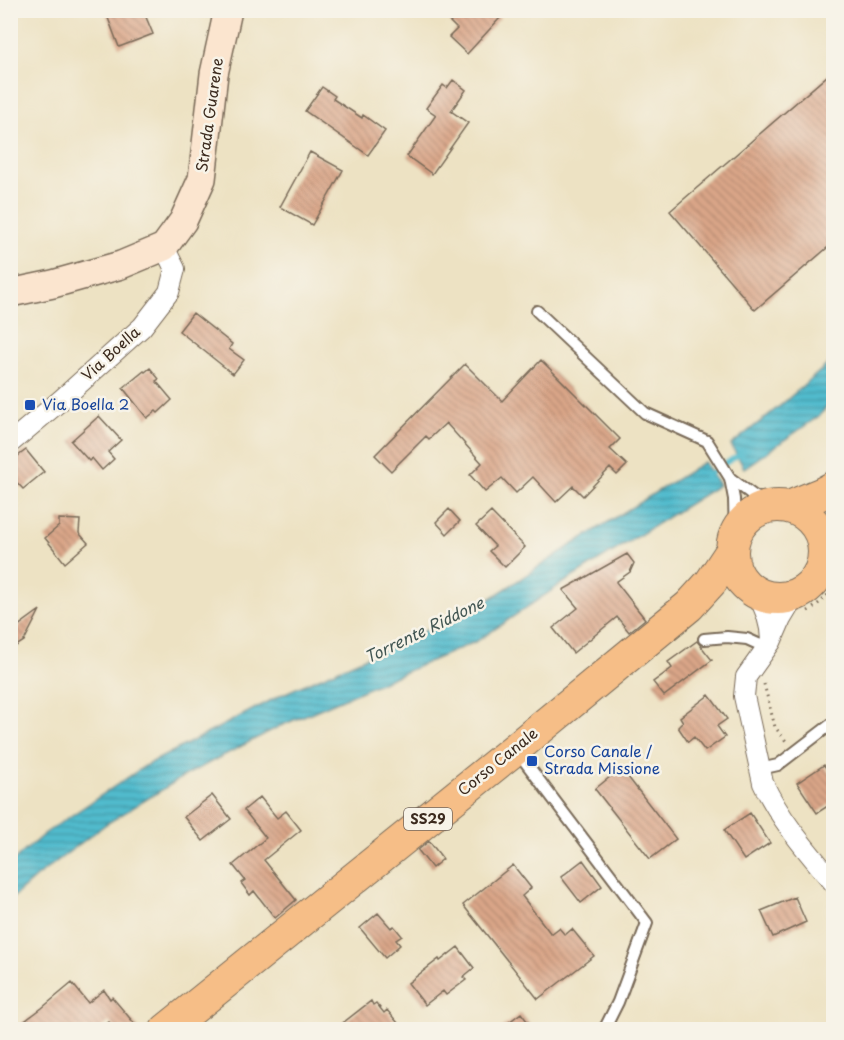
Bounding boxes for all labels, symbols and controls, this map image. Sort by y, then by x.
street label: Strada Guarene [189,56,228,173]
street label: Via Boella [76,320,145,386]
place label: Via Boella 2 [42,392,129,415]
marker: Via Boella 2 [23,398,37,412]
water label: Torrente Riddone [360,589,489,668]
street label: Corso Canale [452,721,542,800]
place label: Corso Canale / Strada Missione [544,739,660,779]
marker: Corso Canale / Strada Missione [525,754,539,768]
road number: SS29 [404,808,452,830]

